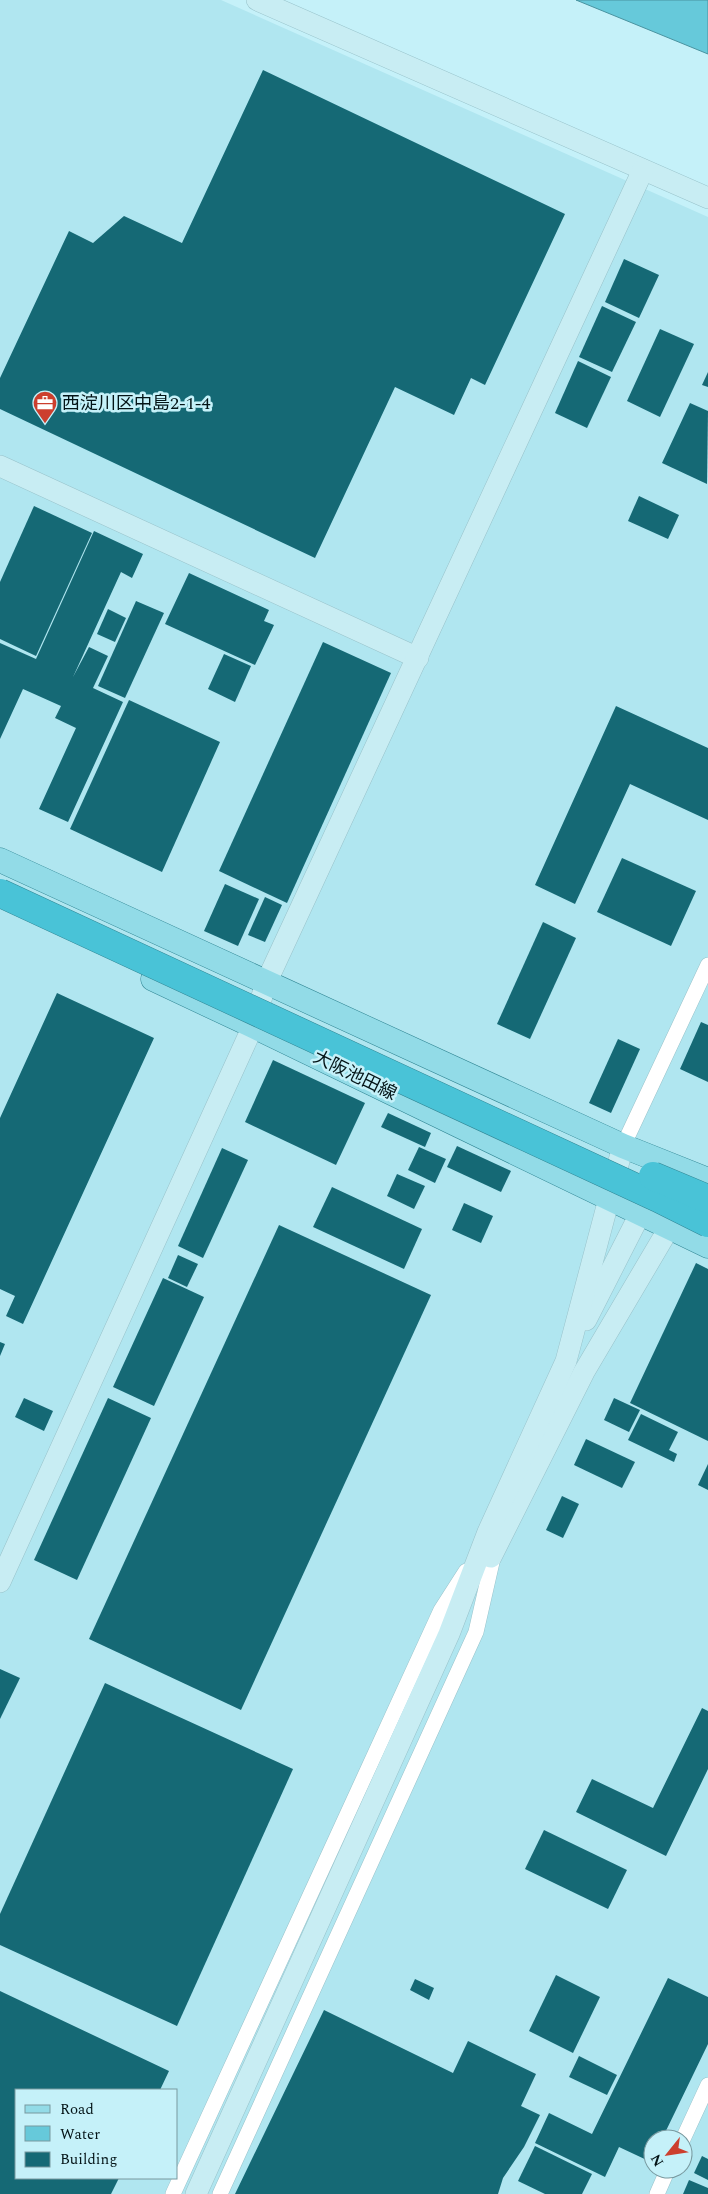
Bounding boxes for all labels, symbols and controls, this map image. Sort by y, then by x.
office icon: 西淀川区中島2-1-4 [32,390,58,424]
place label: 西淀川区中島2-1-4 [62,390,211,417]
street label: 大阪池田線 [308,1044,401,1107]
legend [15,2089,178,2179]
text: Road [60,2098,94,2121]
text: Water [60,2123,100,2146]
north arrow [643,2129,693,2179]
text: Building [60,2148,117,2171]
text: N [645,2150,669,2170]

